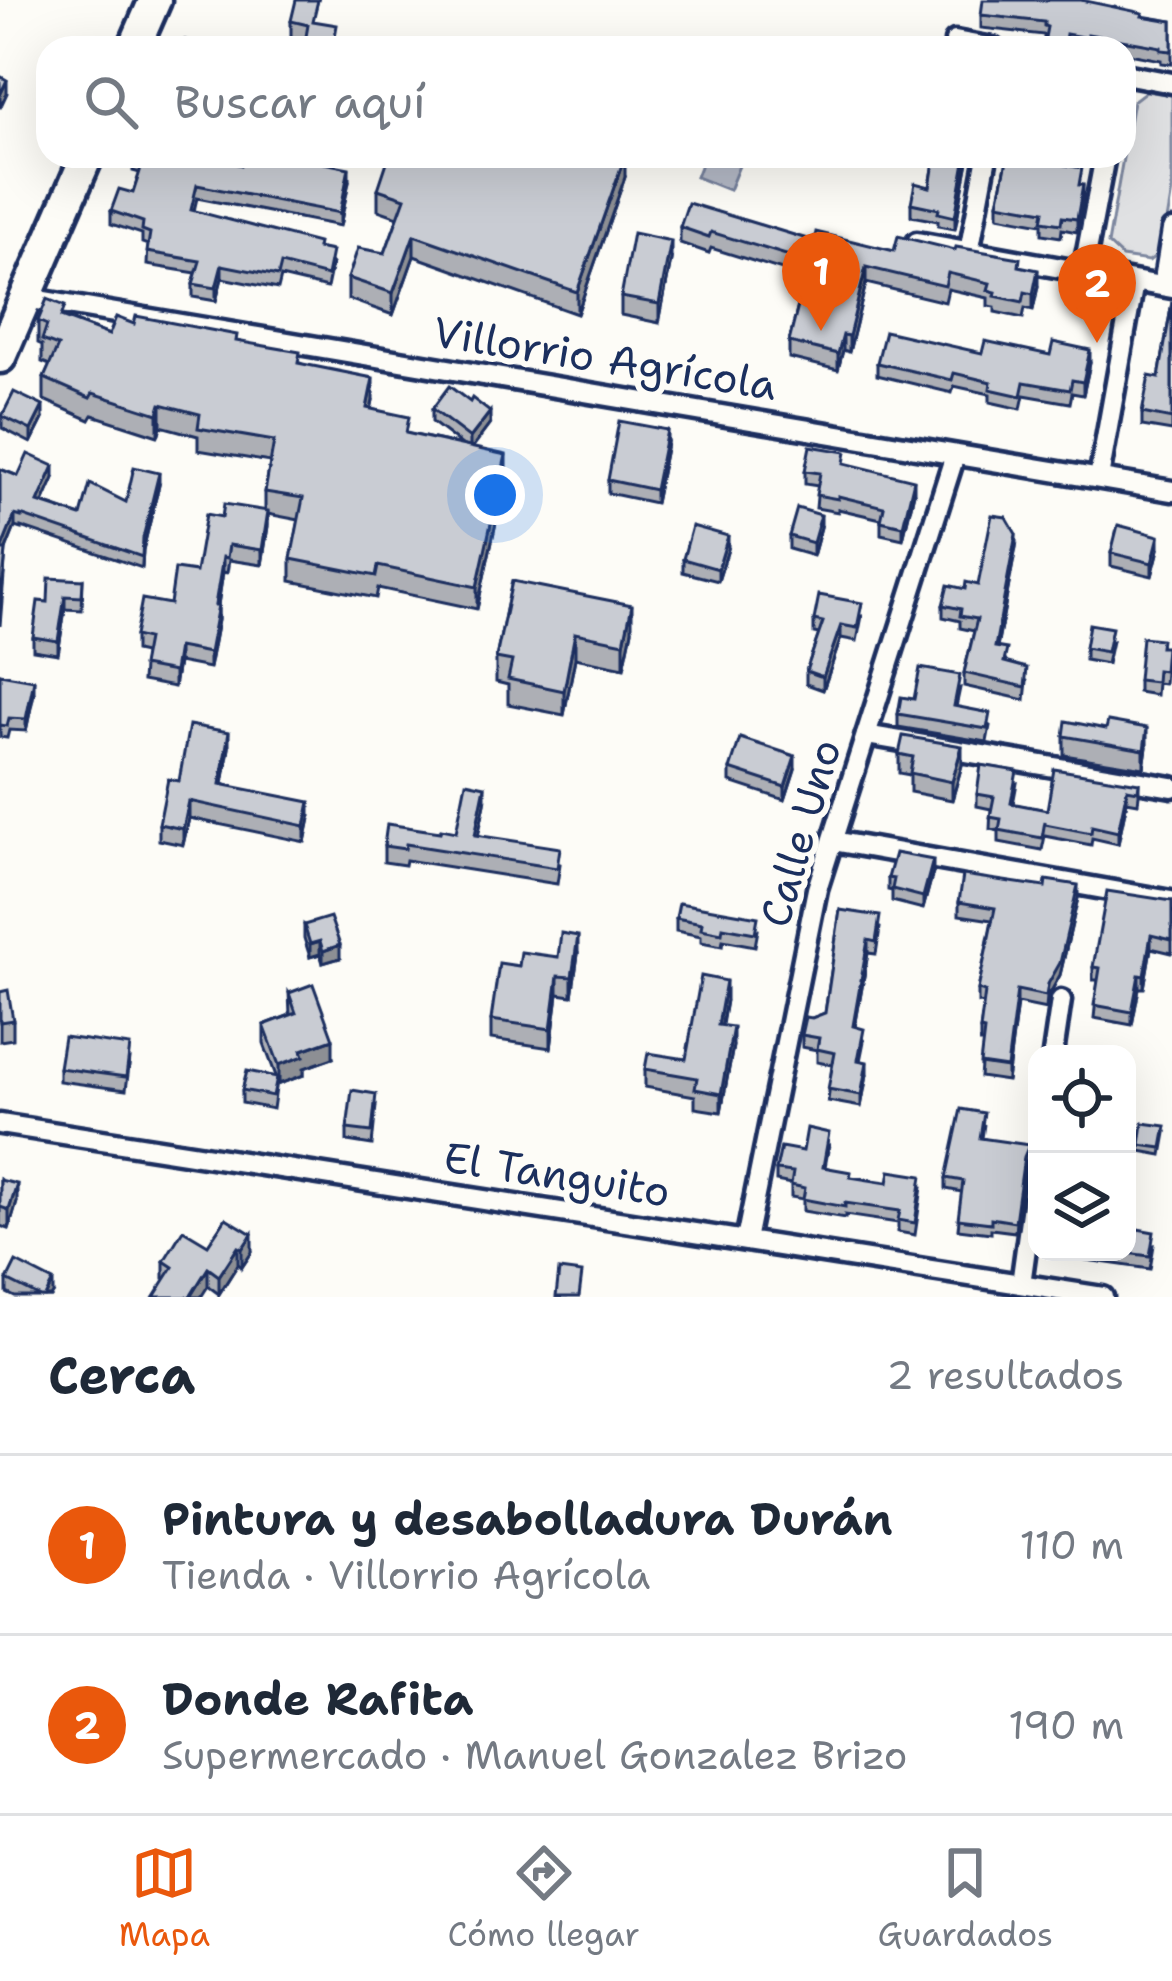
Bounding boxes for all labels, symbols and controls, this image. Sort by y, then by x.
search box [36,36,1136,168]
icon: search [78,69,144,135]
text: Buscar aquí [174,72,426,132]
pin: 1 [782,232,860,331]
pin: 2 [1058,244,1136,343]
street label: Villorrio Agrícola [429,303,781,413]
your location [465,465,525,525]
street label: Calle Uno [747,733,853,933]
map controls [1028,1045,1136,1261]
button: locate [1028,1045,1136,1153]
street label: El Tanguito [440,1128,674,1220]
button: layers [1028,1153,1136,1261]
text: Cerca [48,1341,195,1409]
text: 2 resultados [886,1349,1124,1401]
text: Pintura y desabolladura Durán [162,1489,893,1549]
text: 1 [78,1519,96,1571]
text: 110 m [1020,1519,1124,1571]
text: Tienda · Villorrio Agrícola [162,1549,650,1601]
text: Donde Rafita [162,1669,473,1729]
text: 2 [73,1699,101,1751]
text: 190 m [1008,1699,1124,1751]
text: Supermercado · Manuel Gonzalez Brizo [162,1729,907,1781]
tab: Mapa [119,1840,210,1957]
tab: Cómo llegar [448,1840,640,1957]
tab: Guardados [878,1840,1053,1957]

